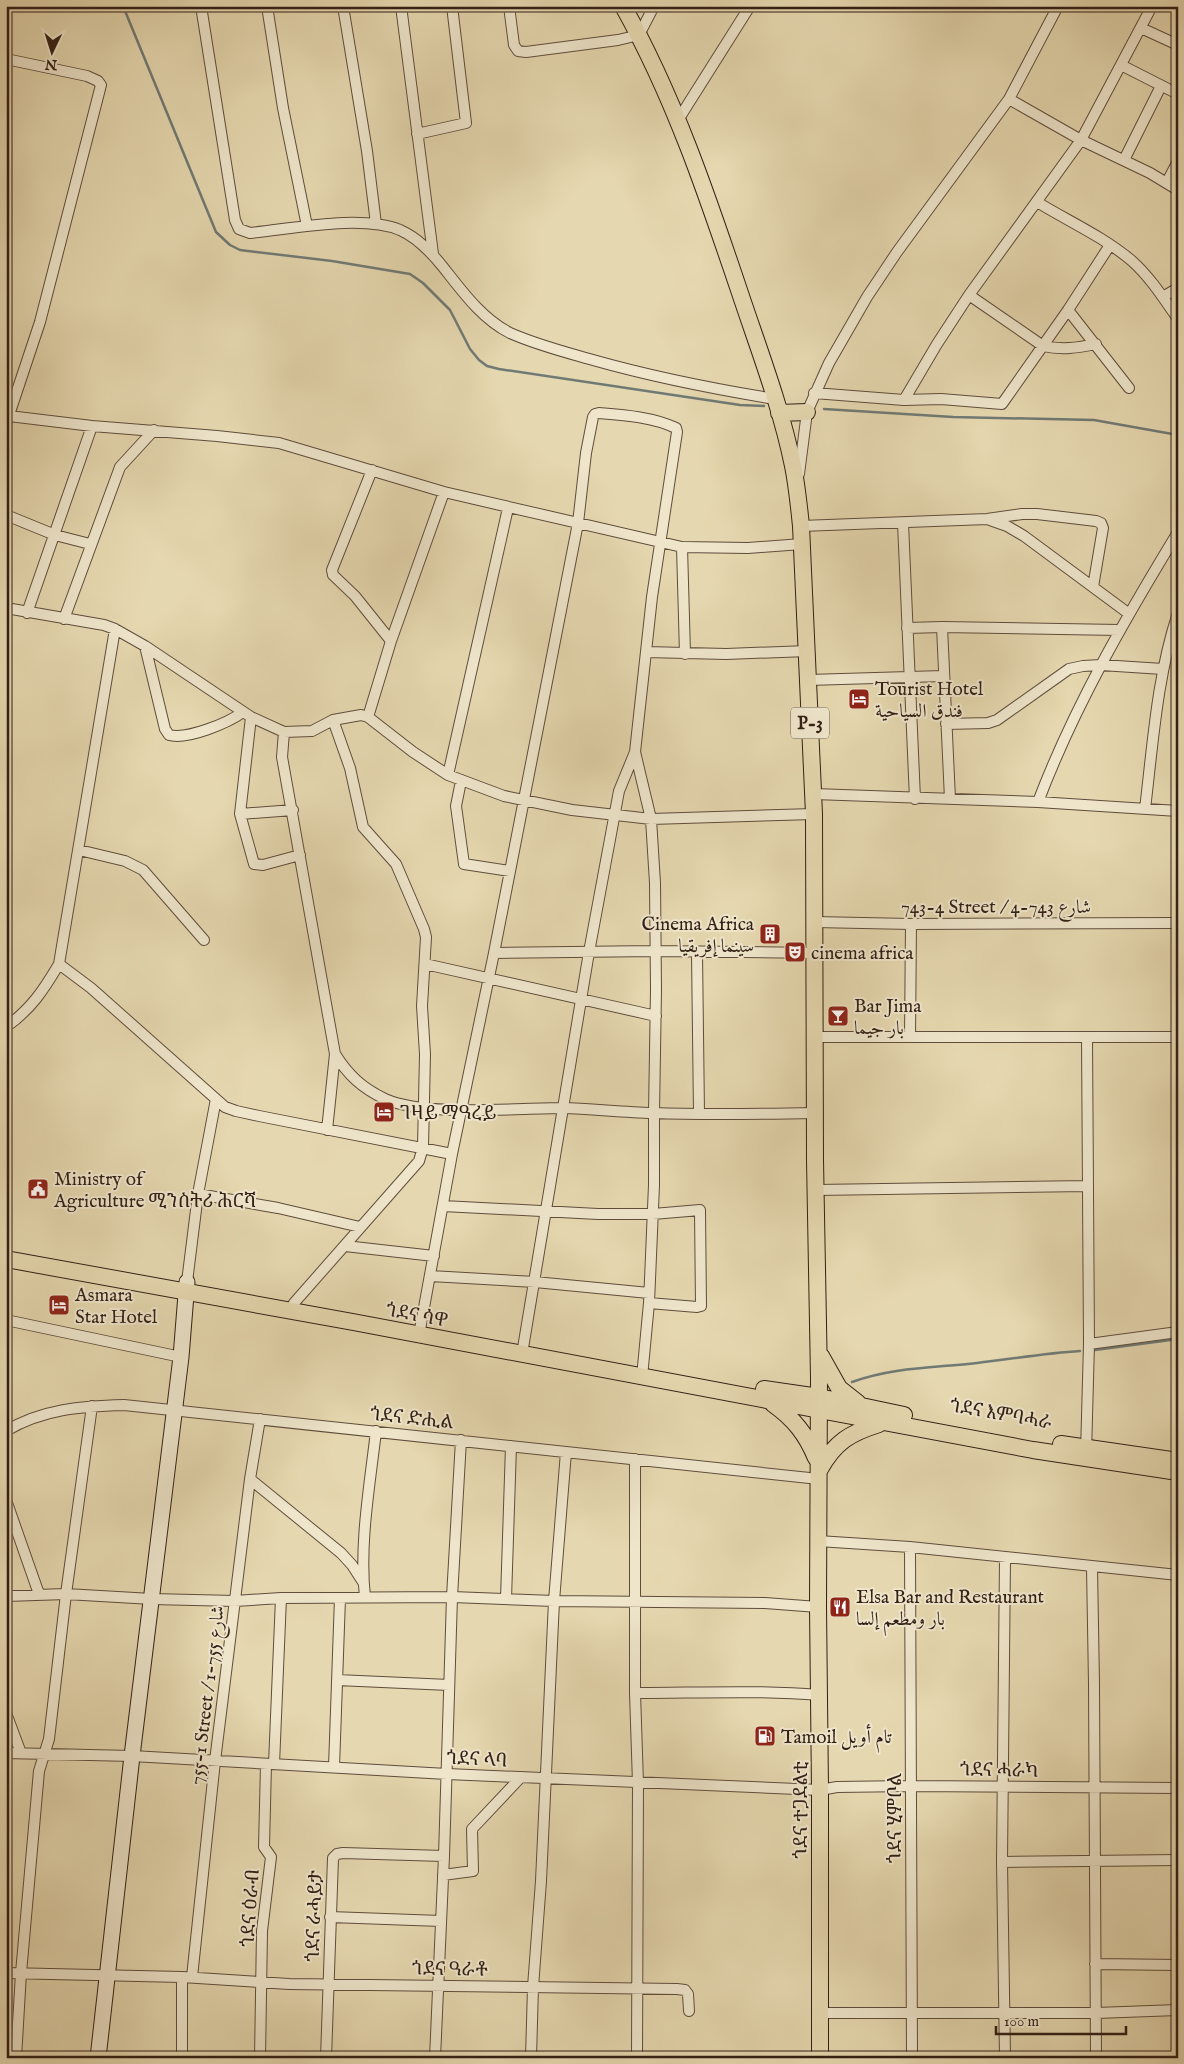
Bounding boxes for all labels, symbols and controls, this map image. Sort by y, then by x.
north arrow [28,28,78,78]
text: N [44,55,59,73]
place label: Tourist Hotel فندق السياحية [875,678,984,724]
hotel icon: Tourist Hotel فندق السياحية [847,687,871,711]
road number: P-3 [791,708,829,738]
street label: 743-4 Street / شارع 743-4 [901,896,1091,922]
place label: Cinema Africa سينما إفريقيا [641,913,755,959]
building icon: Cinema Africa سينما إفريقيا [758,922,782,946]
theatre icon: cinema africa [783,940,807,964]
place label: cinema africa [811,942,914,966]
place label: Bar Jima بار جيما [854,995,922,1041]
bar icon: Bar Jima بار جيما [826,1004,850,1028]
hotel icon: ገዛይ ማዓረይ [372,1100,396,1124]
place label: ገዛይ ማዓረይ [400,1102,496,1126]
place label: Ministry of Agriculture ሚንስትሪ ሕርሻ [53,1168,257,1214]
public building icon: Ministry of Agriculture ሚንስትሪ ሕርሻ [26,1177,50,1201]
place label: Asmara Star Hotel [74,1284,158,1330]
hotel icon: Asmara Star Hotel [47,1293,71,1317]
street label: ጎደና ሳዋ [384,1298,450,1334]
street label: ጎደና እምባሓራ [948,1394,1054,1436]
street label: ጎደና ድሒል [369,1403,455,1435]
place label: Elsa Bar and Restaurant بار ومطعم إلسا [856,1586,1045,1637]
restaurant icon: Elsa Bar and Restaurant بار ومطعم إلسا [828,1595,852,1619]
street label: 755-1 Street / شارع 755-1 [185,1604,233,1786]
fuel station icon: Tamoil تام أويل [753,1724,777,1748]
place label: Tamoil تام أويل [781,1724,892,1753]
street label: ጎደና ላባ [446,1746,508,1774]
street label: ጎደና ሓራካ [960,1758,1038,1784]
street label: ጎደና ተጋደልቲ [790,1761,814,1859]
street label: ጎደና ሂምቦል [884,1773,908,1863]
street label: ጎደና ዕራብ [236,1868,266,1948]
street label: ጎደና ራሓይታ [301,1869,329,1962]
street label: ጎደና ዓራቶ [412,1957,489,1983]
scale bar [996,2004,1126,2036]
text: 100 m [1004,2012,1040,2031]

